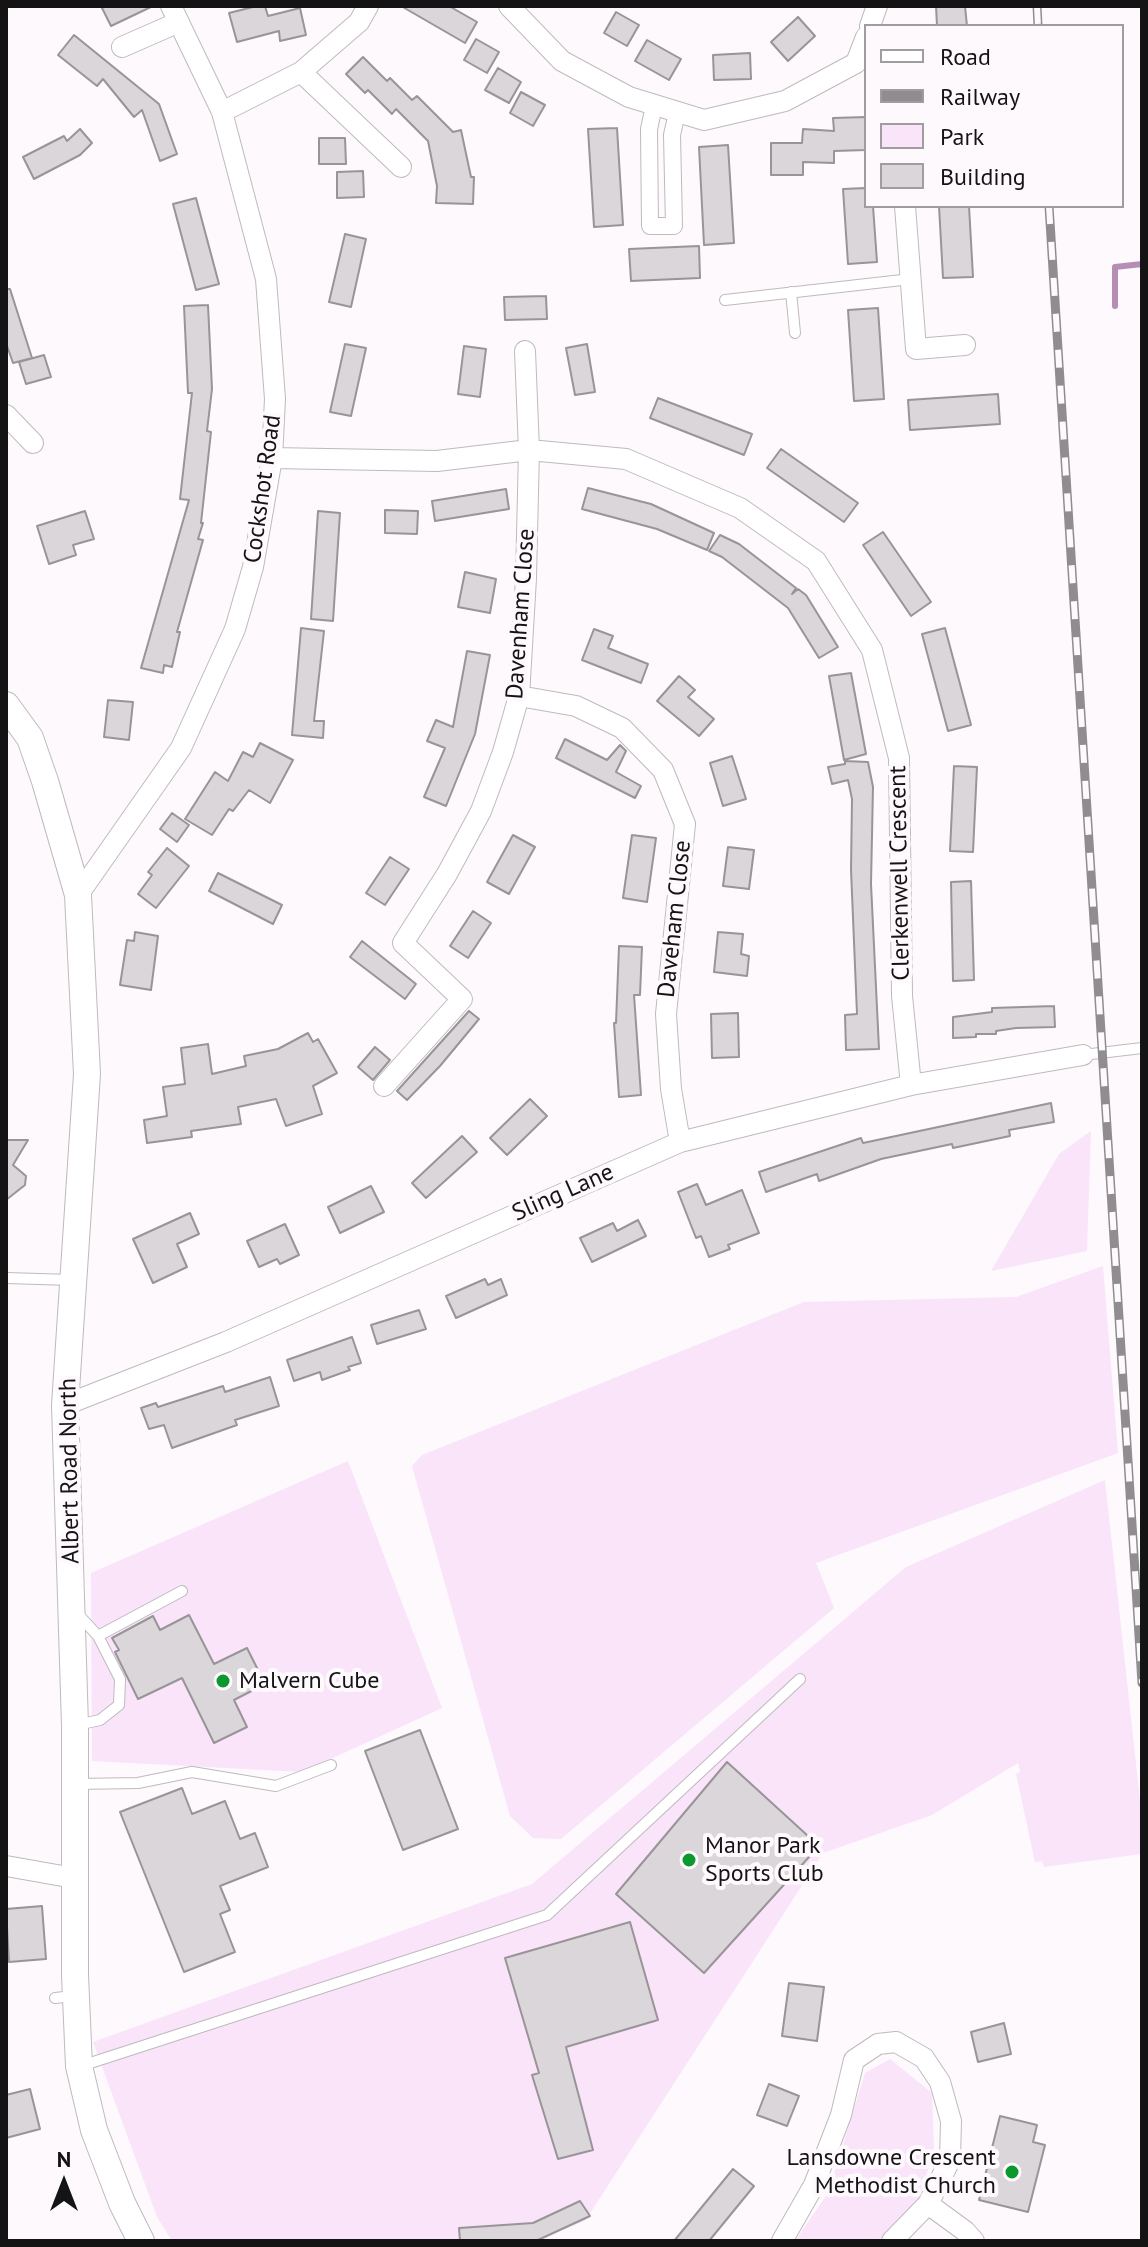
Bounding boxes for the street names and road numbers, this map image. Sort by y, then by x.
street label: Cockshot Road [238,413,288,565]
street label: Davenham Close [501,528,541,700]
street label: Clerkenwell Crescent [884,765,916,981]
street label: Daveham Close [652,839,698,999]
street label: Sling Lane [508,1158,618,1228]
street label: Albert Road North [54,1378,86,1564]

